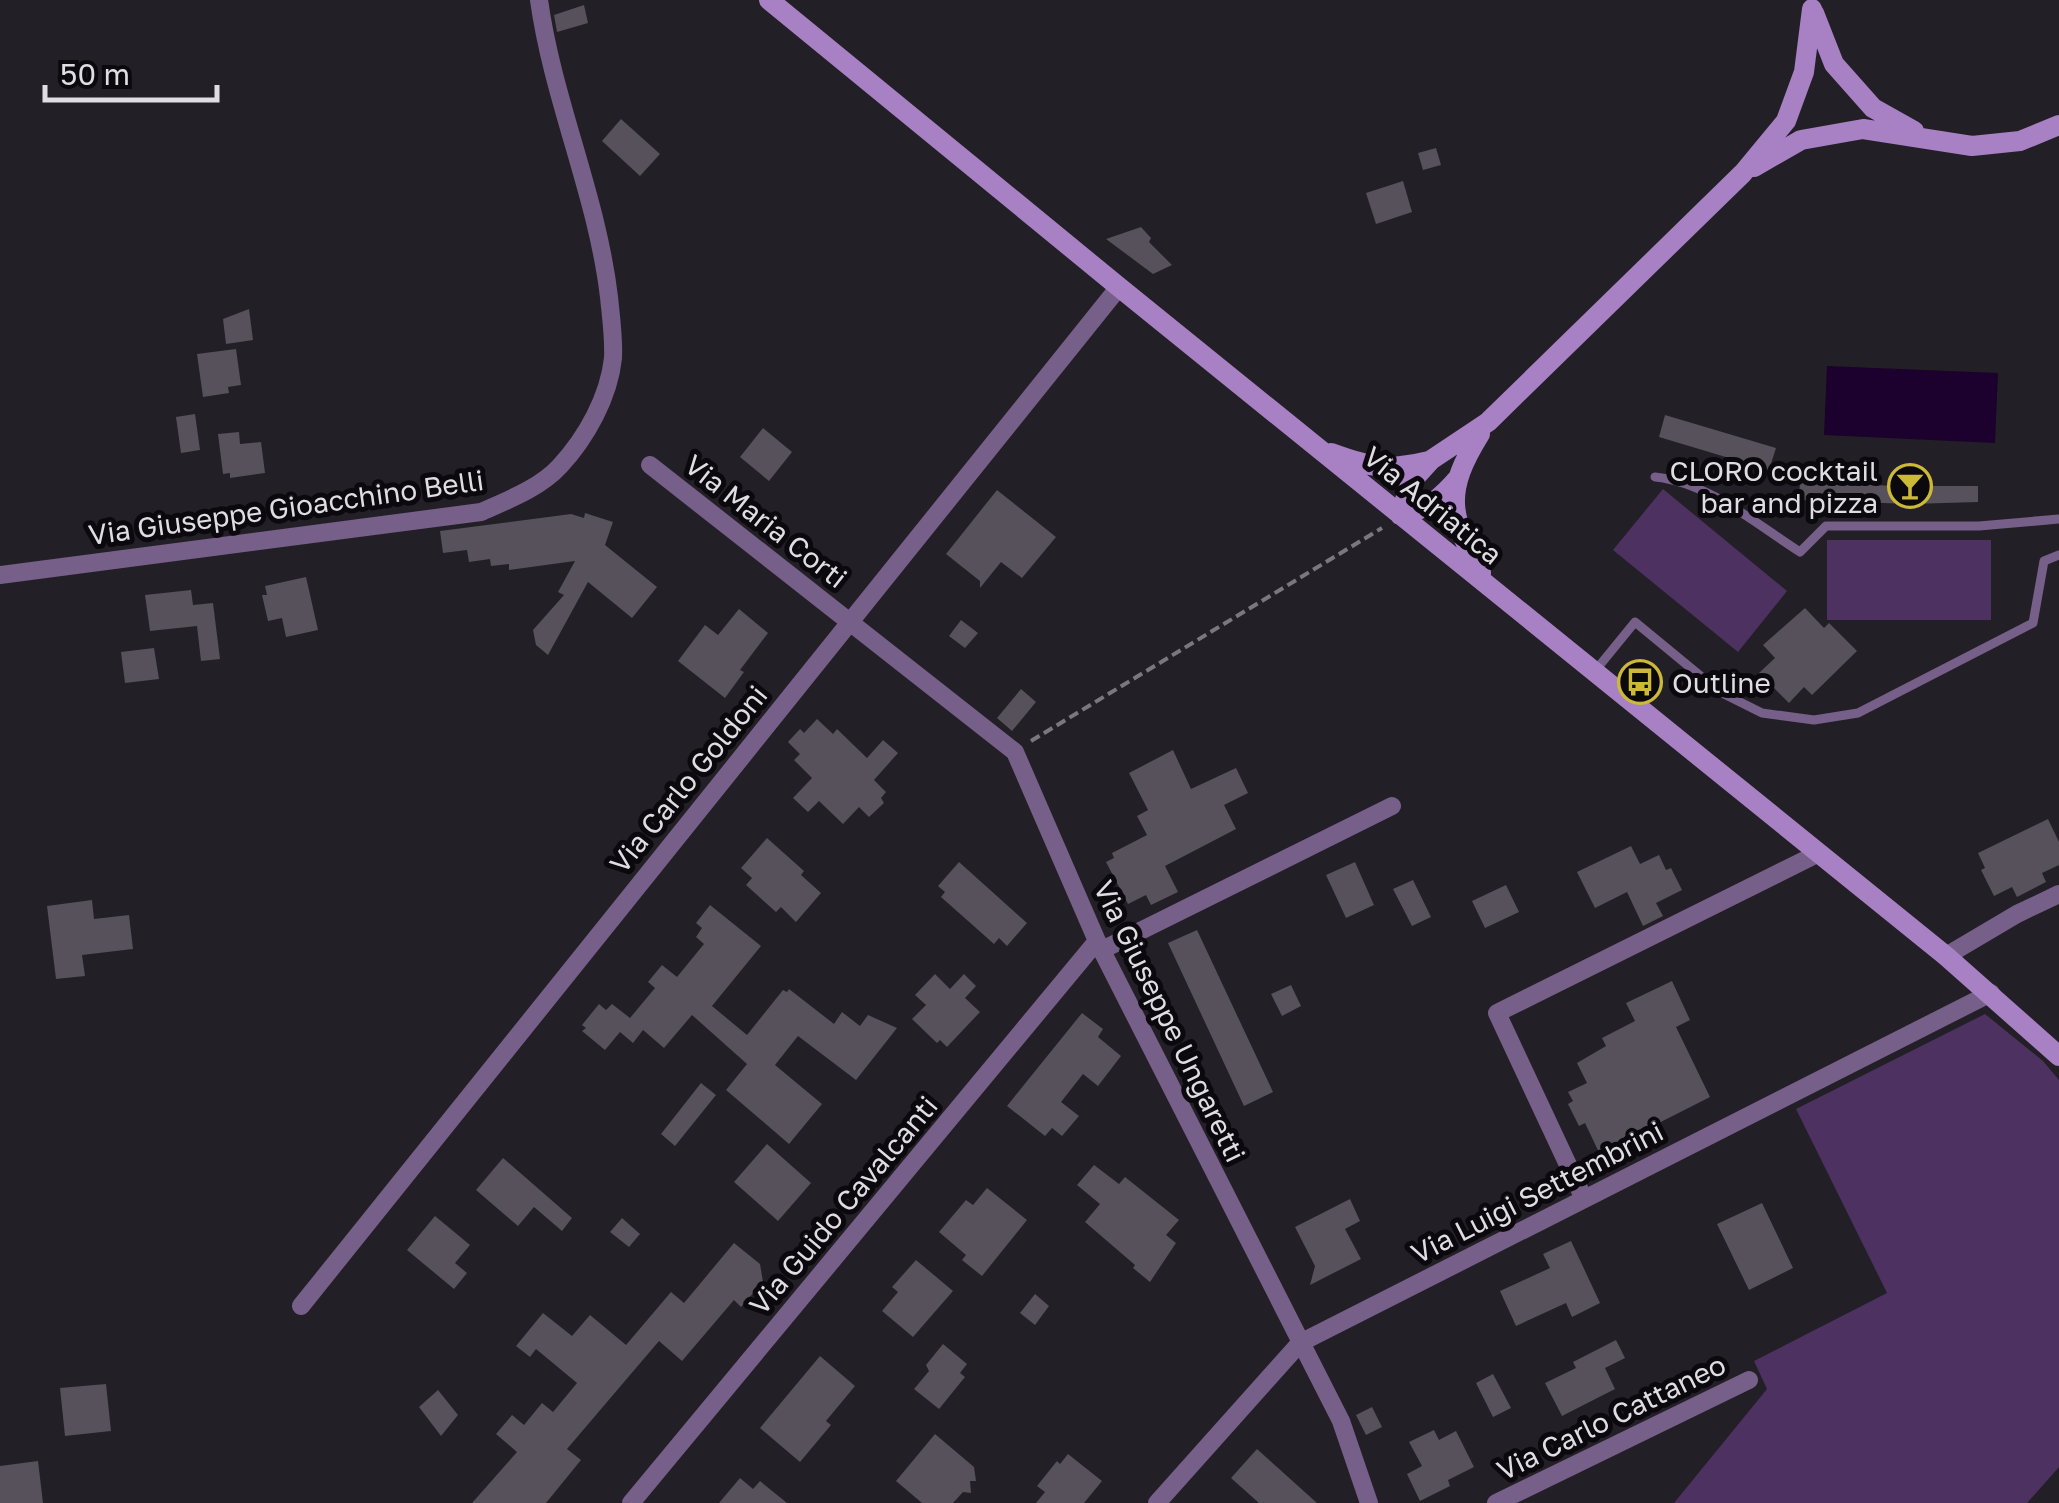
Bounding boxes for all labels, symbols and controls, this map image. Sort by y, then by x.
scale bar [45,40,218,102]
text: 50 m [60,56,130,92]
street label: Via Adriatica [1357,439,1509,571]
street label: Via Maria Corti [679,448,853,594]
place label: CLORO cocktail bar and pizza [1669,454,1878,519]
street label: Via Giuseppe Gioacchino Belli [86,463,486,551]
bar icon: CLORO cocktail bar and pizza [1887,463,1933,509]
bus stop icon: Outline [1617,659,1663,705]
place label: Outline [1672,666,1771,699]
street label: Via Carlo Goldoni [602,679,774,879]
street label: Via Giuseppe Ungaretti [1087,875,1253,1167]
street label: Via Guido Cavalcanti [742,1089,944,1321]
street label: Via Luigi Settembrini [1406,1114,1668,1270]
street label: Via Carlo Cattaneo [1491,1347,1731,1487]

